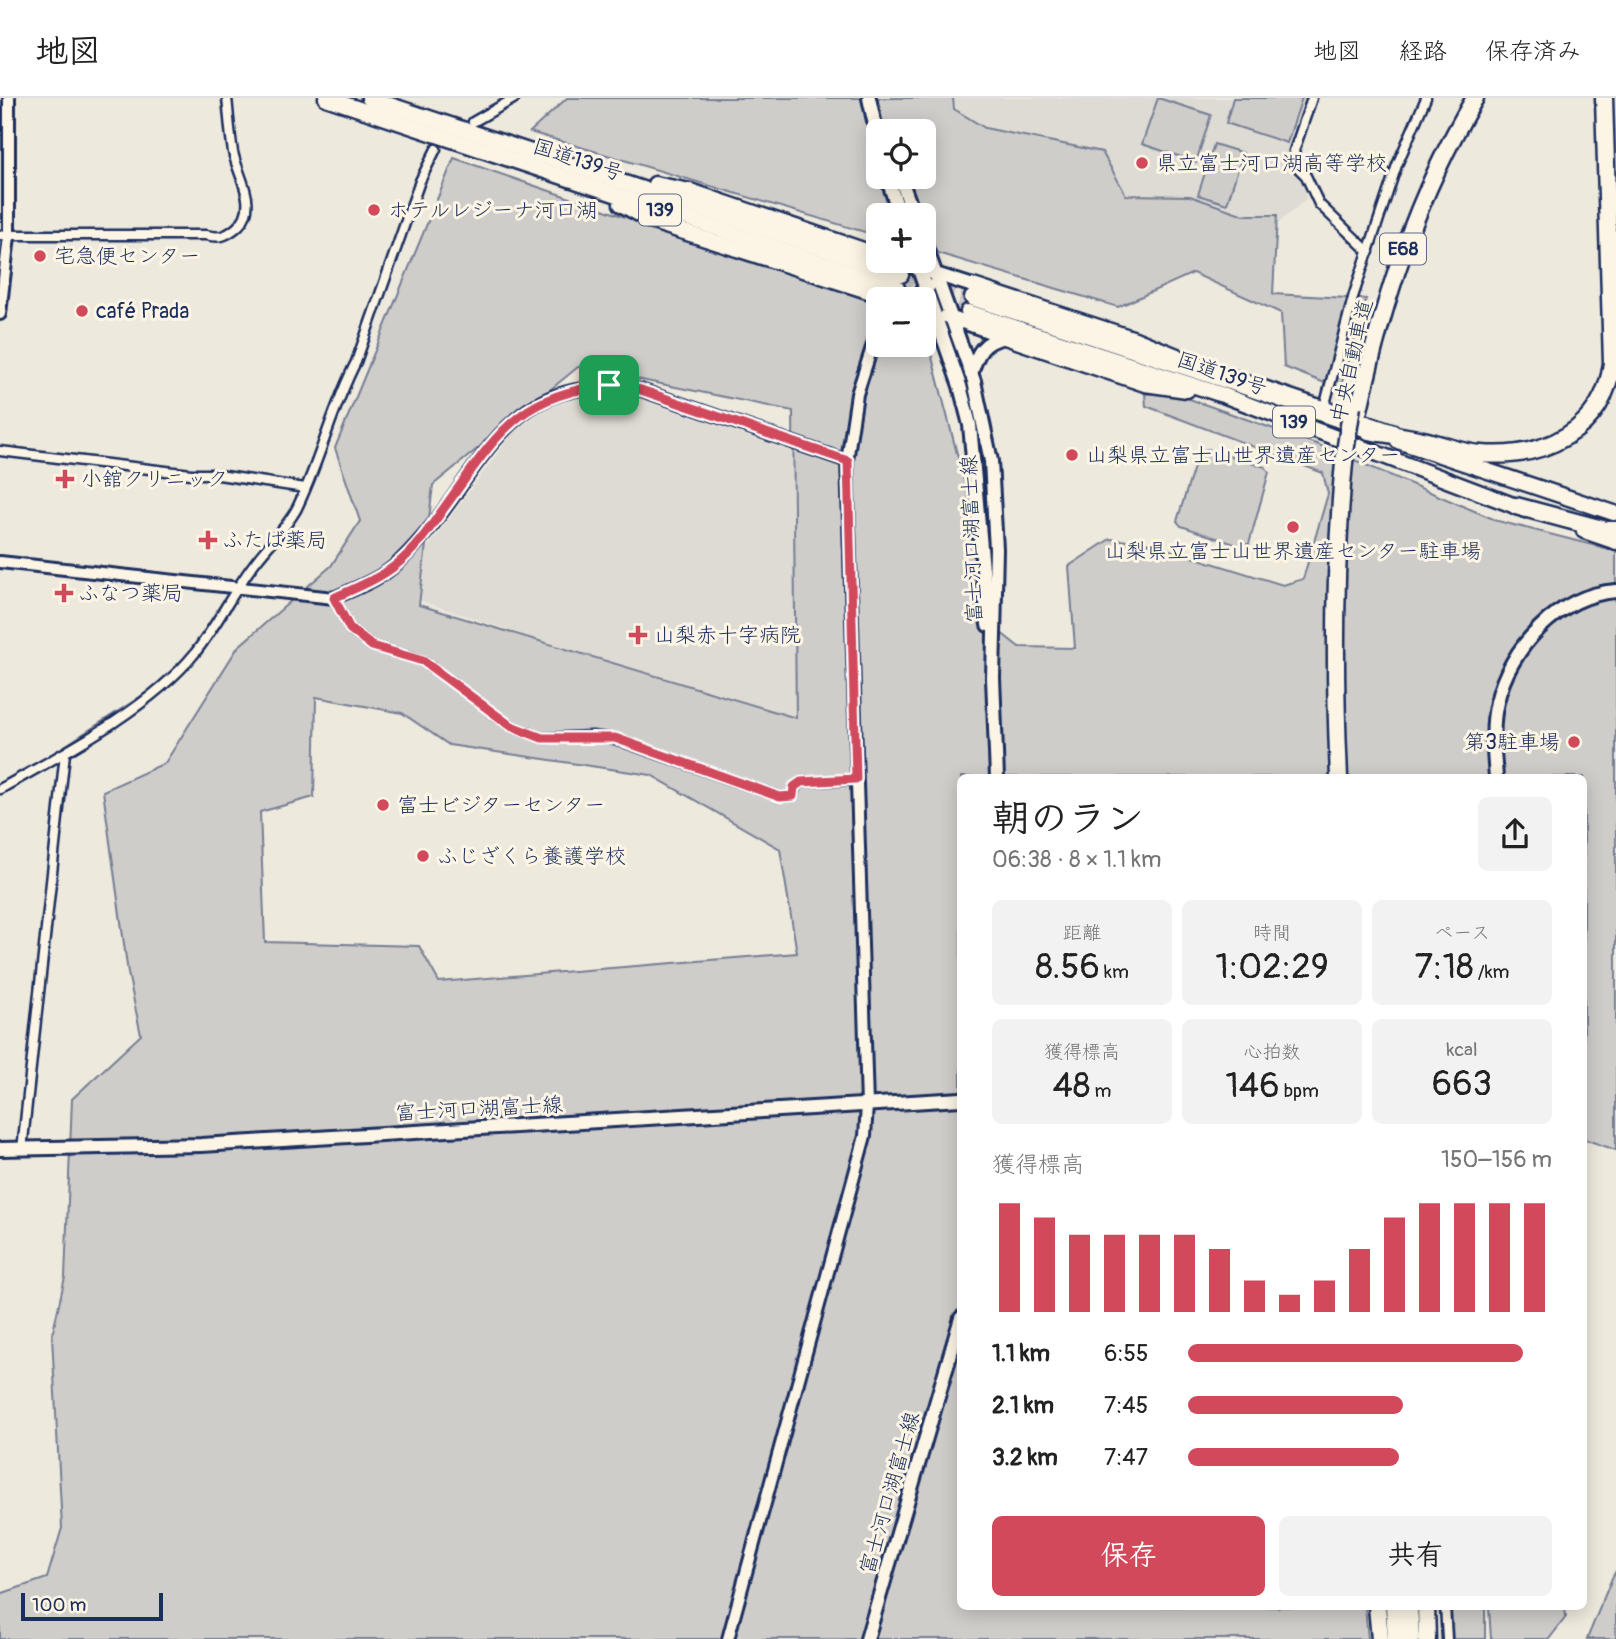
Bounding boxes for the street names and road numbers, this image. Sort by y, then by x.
street label: 国道139号 [529,133,627,187]
road number: 139 [639,194,681,226]
road number: E68 [1380,234,1426,265]
street label: 中央自動車道 [1325,297,1379,425]
street label: 国道139号 [1173,346,1271,402]
road number: 139 [1273,406,1315,438]
street label: 富士河口湖富士線 [956,455,988,623]
street label: 富士河口湖富士線 [394,1091,564,1127]
street label: 富士河口湖富士線 [854,1409,926,1577]

